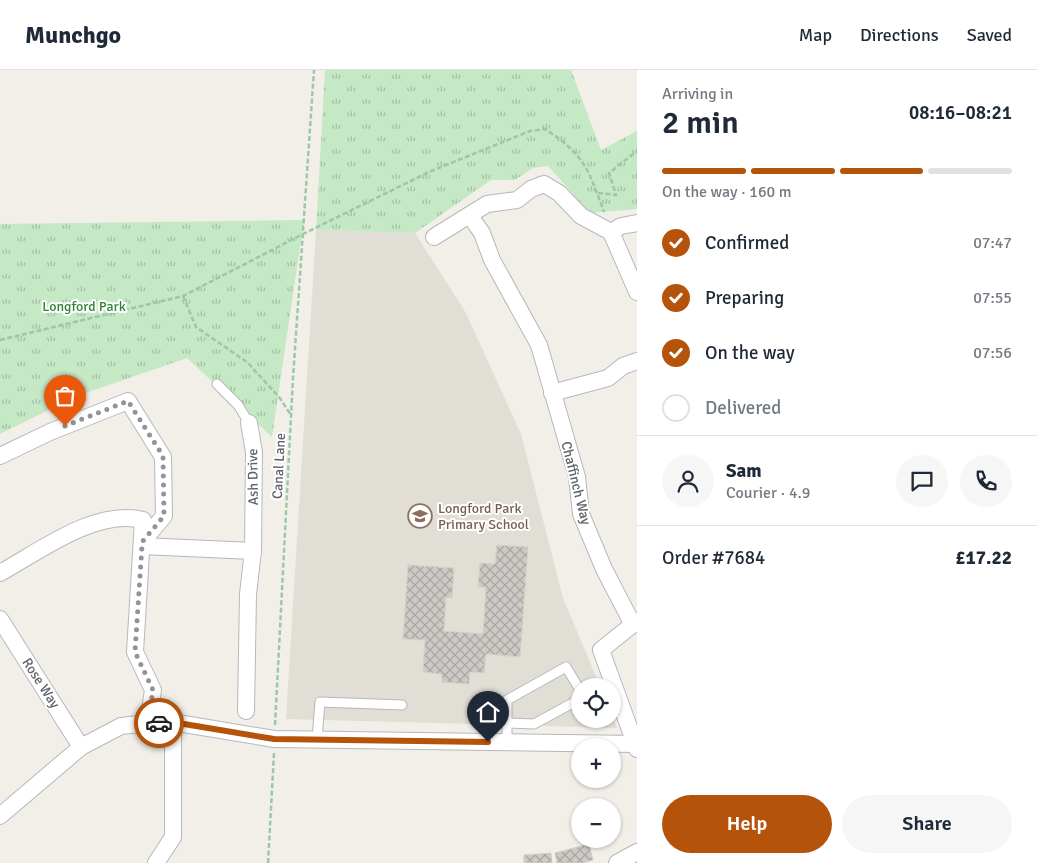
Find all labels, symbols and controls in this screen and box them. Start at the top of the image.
text: Munchgo [25,20,121,50]
text: Map [799,24,832,46]
text: Directions [860,24,939,46]
text: Saved [967,24,1012,46]
text: Arriving in [662,84,733,104]
text: 08:16–08:21 [909,101,1012,125]
text: 2 min [662,103,739,142]
text: On the way · 160 m [662,182,792,202]
icon: check [662,229,690,257]
text: Confirmed [705,231,789,255]
text: 07:47 [973,233,1012,253]
icon: check [662,284,690,312]
text: Preparing [705,286,784,310]
text: 07:55 [973,288,1012,308]
park label: Longford Park [42,298,126,315]
icon: check [662,339,690,367]
text: On the way [705,341,795,365]
text: 07:56 [973,343,1012,363]
pin [44,375,86,426]
icon: bag [51,382,79,410]
text: Delivered [705,396,781,420]
street label: Canal Lane [269,432,289,500]
street label: Chaffinch Way [557,440,595,527]
street label: Ash Drive [244,449,262,505]
button: person [662,455,714,507]
button: chat [896,455,948,507]
button: phone [960,455,1012,507]
text: Sam [726,459,762,483]
text: Courier · 4.9 [726,483,810,503]
place label: Longford Park Primary School [438,500,529,533]
school or university icon: Longford Park Primary School [407,503,433,529]
text: Order #7684 [662,546,765,570]
text: £17.22 [955,546,1012,570]
street label: Rose Way [18,655,64,712]
map controls [571,678,621,848]
button: locate [571,678,621,728]
pin [467,691,509,742]
courier [134,698,184,748]
icon: home [474,698,502,726]
icon: car [145,709,173,737]
button: + [571,738,621,788]
button: Help [662,795,832,853]
button: Share [842,795,1012,853]
button: − [571,798,621,848]

